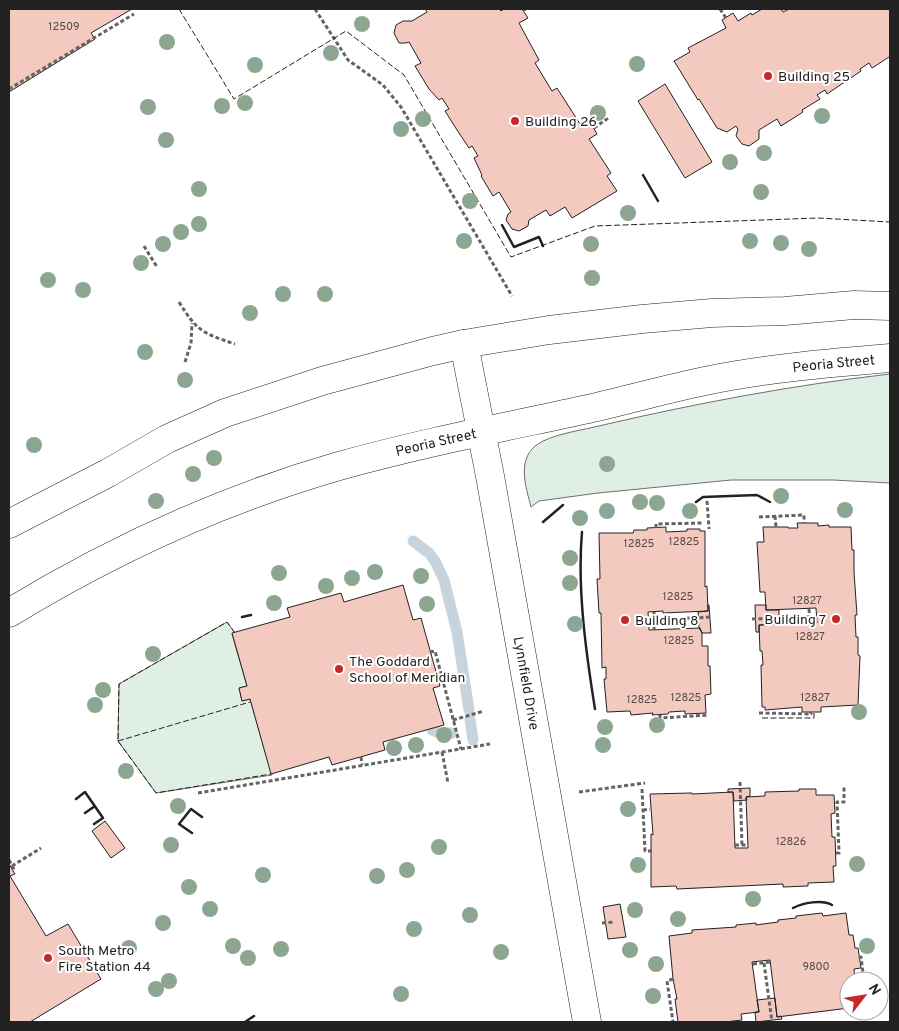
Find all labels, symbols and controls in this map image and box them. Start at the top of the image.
house number: 12509 [48,20,80,34]
place label: Building 25 [778,69,850,86]
marker: Building 25 [762,70,774,82]
place label: Building 26 [525,114,597,131]
marker: Building 26 [509,115,521,127]
street label: Peoria Street [792,352,876,377]
street label: Peoria Street [394,426,478,461]
house number: 12825 [669,535,700,549]
house number: 12825 [624,537,655,551]
house number: 12825 [663,590,694,604]
house number: 12827 [792,594,822,608]
place label: Building 7 [764,612,826,629]
place label: Building 8 [635,613,699,630]
marker: Building 7 [830,613,842,625]
marker: Building 8 [619,614,631,626]
house number: 12827 [795,630,825,644]
house number: 12825 [664,634,695,648]
street label: Lynnfield Drive [509,635,542,732]
place label: The Goddard School of Meridian [349,654,465,687]
marker: The Goddard School of Meridian [333,663,345,675]
house number: 12825 [671,691,702,705]
house number: 12827 [800,691,830,705]
house number: 12825 [627,693,658,707]
house number: 12826 [776,835,806,849]
place label: South Metro Fire Station 44 [58,943,151,976]
marker: South Metro Fire Station 44 [42,952,54,964]
house number: 9800 [802,960,830,974]
north arrow [839,971,889,1021]
text: N [864,981,884,999]

